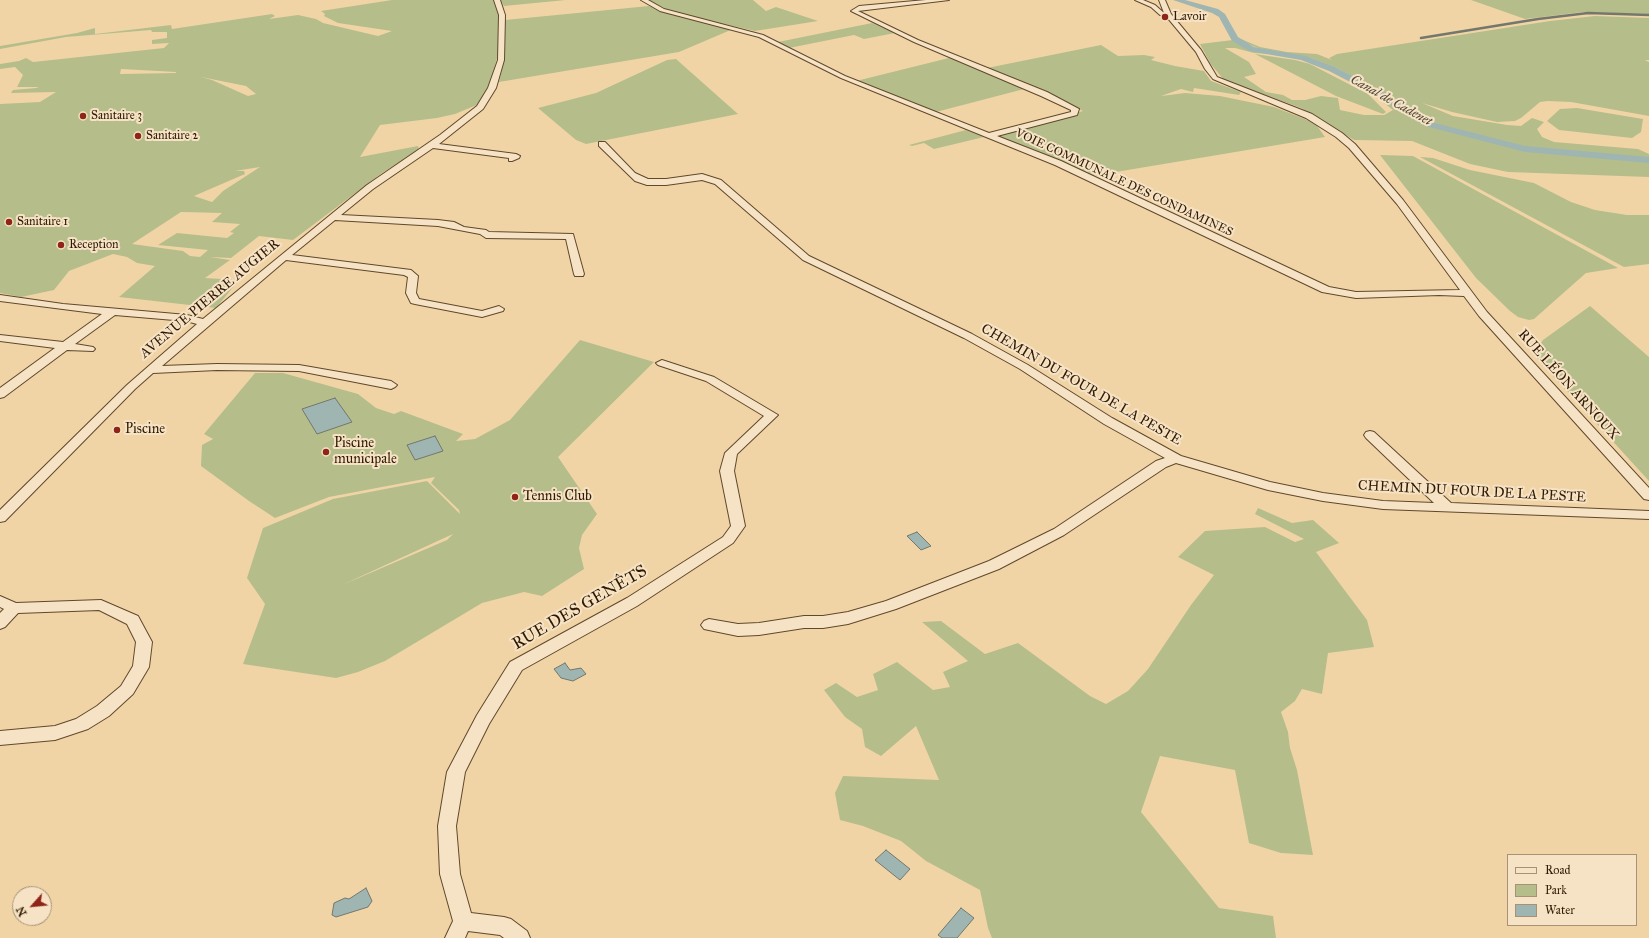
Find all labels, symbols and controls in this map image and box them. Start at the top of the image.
place label: Lavoir [1173,10,1206,24]
marker: Lavoir [1160,12,1170,22]
water label: Canal de Cadenet [1348,72,1434,130]
place label: Sanitaire 3 [91,109,142,123]
marker: Sanitaire 3 [78,111,88,121]
street label: VOIE COMMUNALE DES CONDAMINES [1013,126,1235,240]
place label: Sanitaire 2 [146,129,198,143]
marker: Sanitaire 2 [133,131,143,141]
place label: Sanitaire 1 [17,215,68,229]
marker: Sanitaire 1 [4,217,14,227]
street label: AVENUE PIERRE AUGIER [137,236,283,362]
place label: Reception [69,238,119,252]
marker: Reception [56,240,66,250]
street label: CHEMIN DU FOUR DE LA PESTE [978,321,1184,449]
street label: RUE LÉON ARNOUX [1514,326,1622,444]
place label: Piscine [125,422,165,438]
marker: Piscine [112,425,122,435]
place label: Piscine municipale [334,436,397,468]
marker: Piscine municipale [321,447,331,457]
street label: CHEMIN DU FOUR DE LA PESTE [1358,478,1586,506]
place label: Tennis Club [523,489,592,505]
marker: Tennis Club [510,492,520,502]
street label: RUE DES GENÊTS [509,561,651,655]
legend [1507,854,1637,926]
text: Road [1545,863,1571,877]
text: Park [1545,883,1567,897]
north arrow [12,886,52,926]
text: Water [1545,903,1575,917]
text: N [14,904,30,918]

